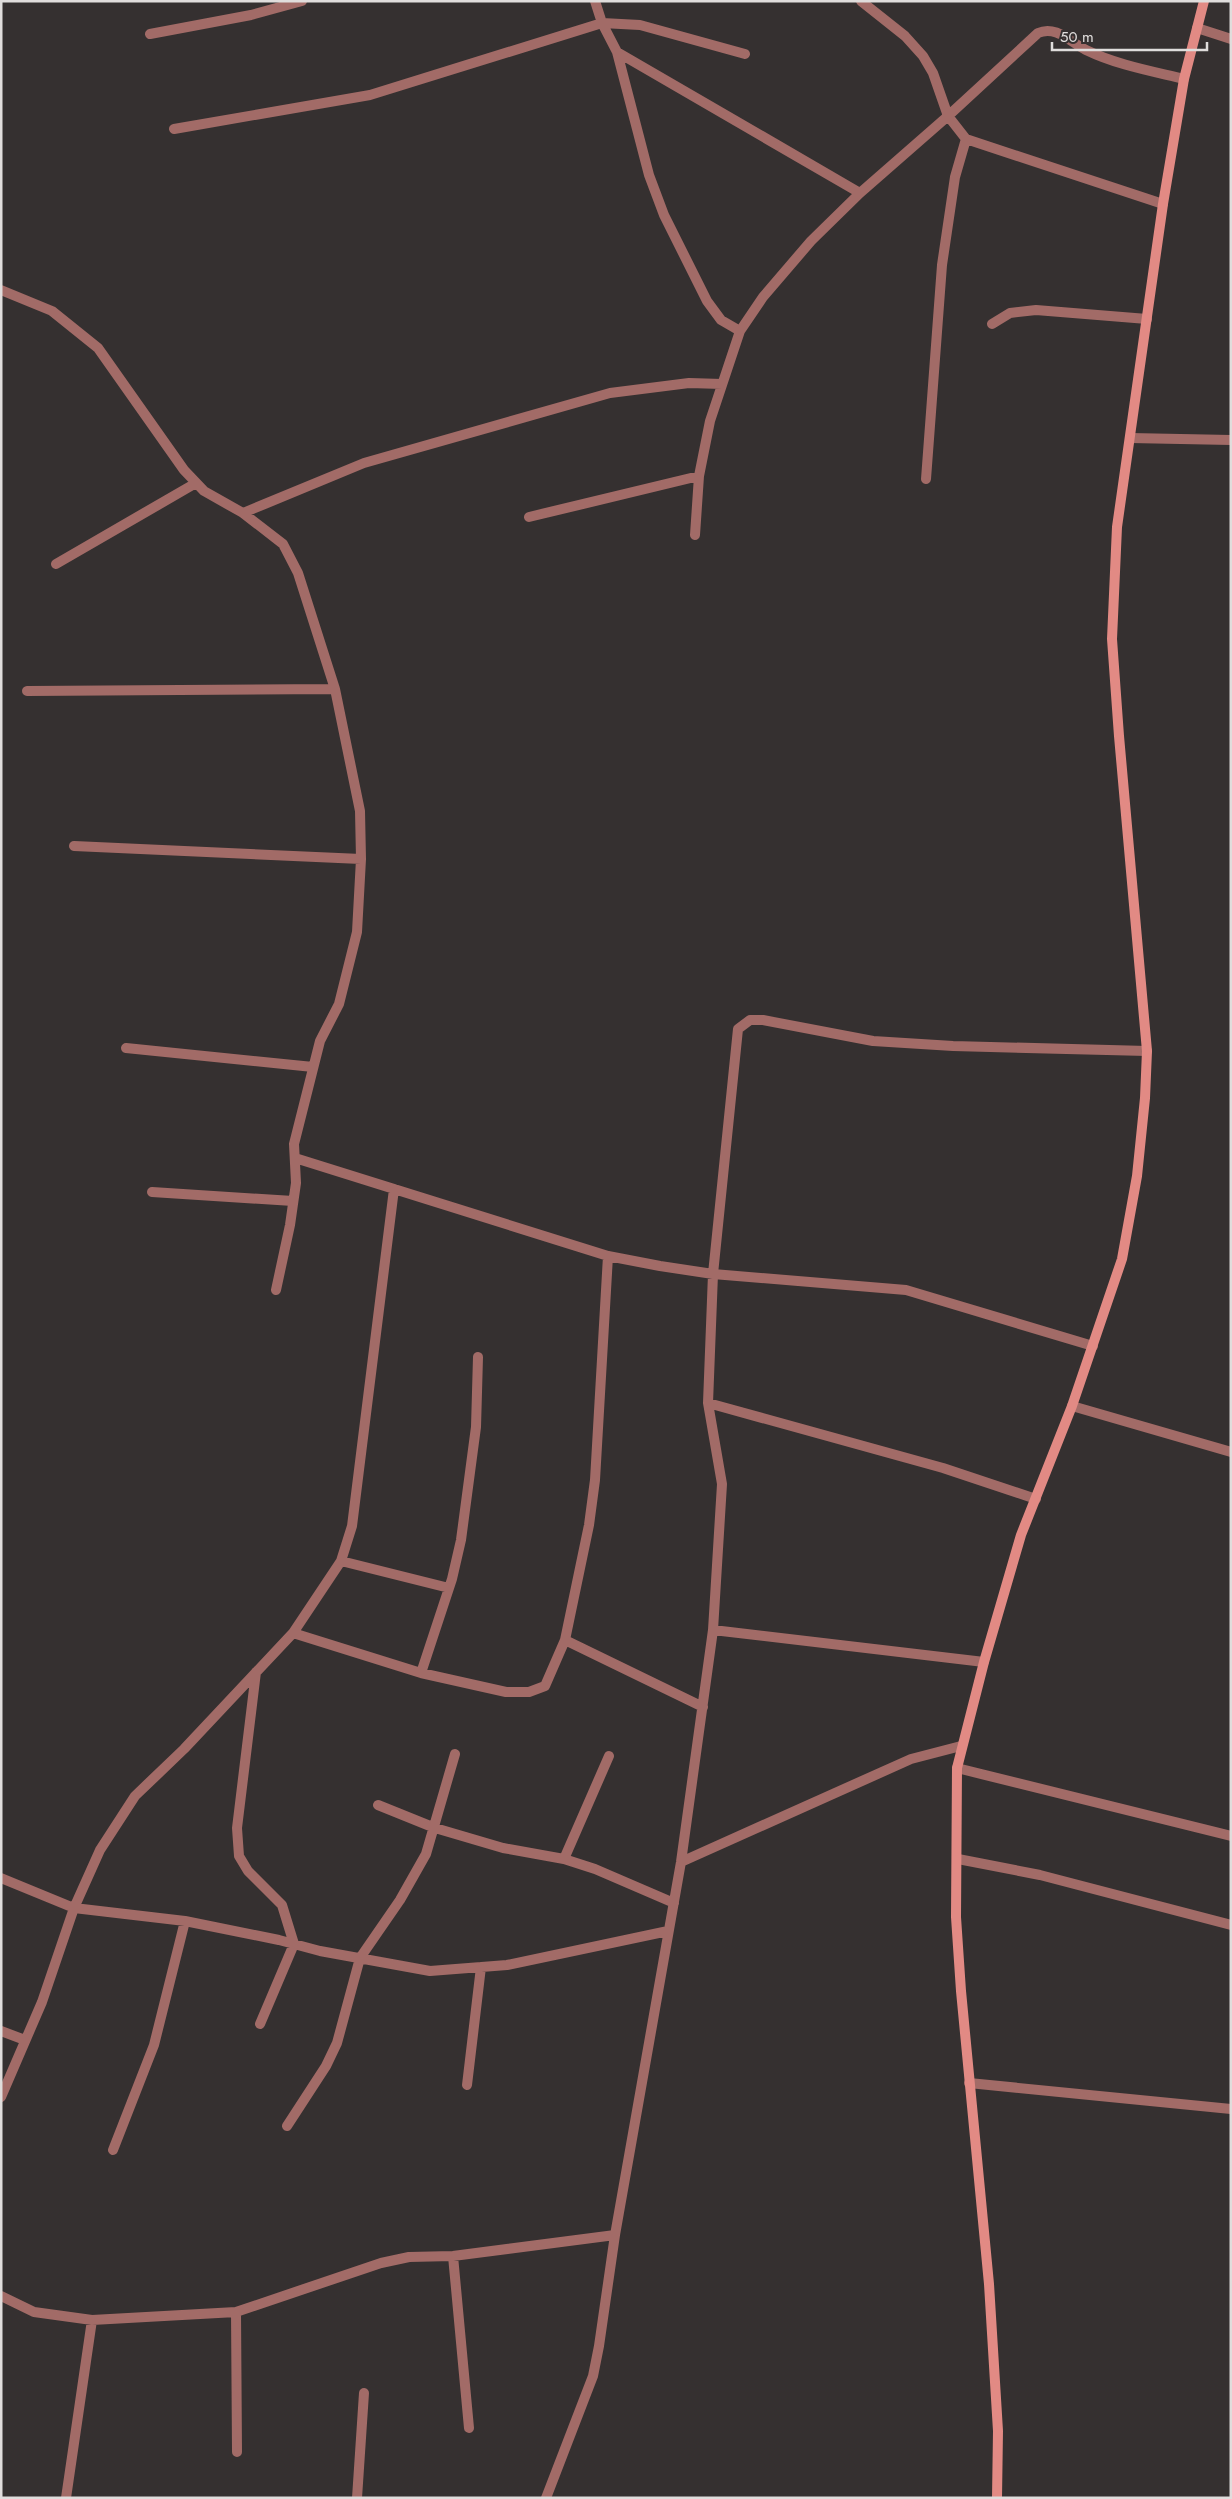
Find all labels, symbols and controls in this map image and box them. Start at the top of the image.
scale bar [1052,20,1207,52]
text: 50 m [1060,26,1094,48]

